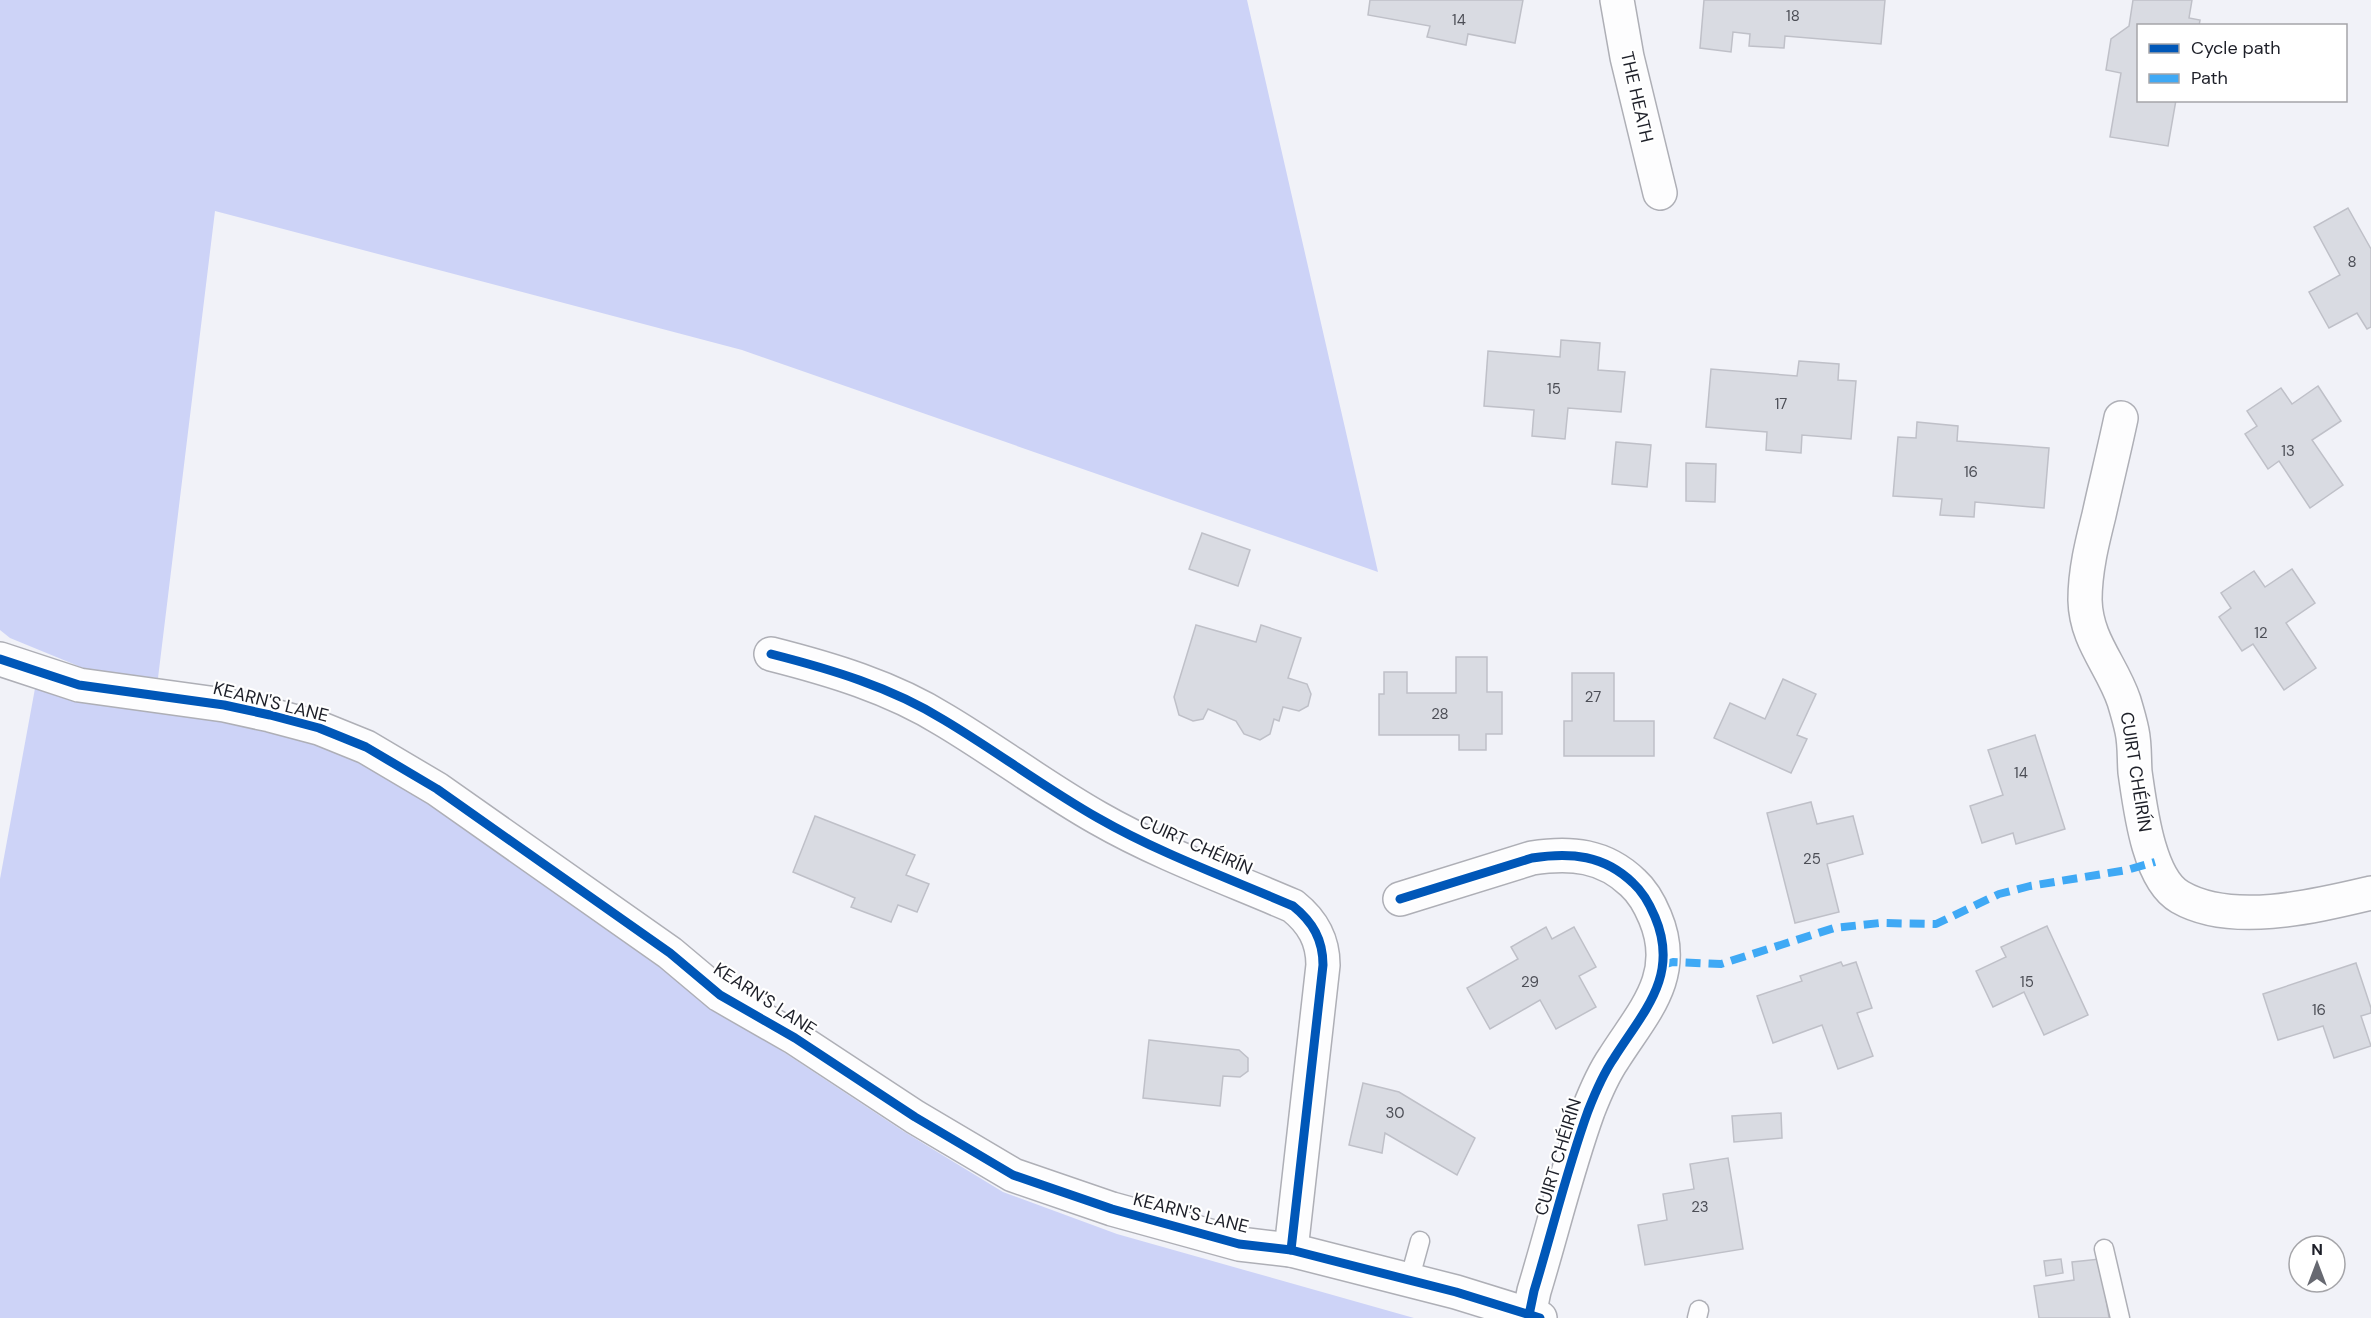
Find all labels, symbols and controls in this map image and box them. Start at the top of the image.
house number: 18 [1786,6,1800,26]
house number: 14 [1452,10,1466,30]
legend [2137,24,2347,102]
text: Cycle path [2191,36,2281,60]
street label: THE HEATH [1615,49,1659,145]
text: Path [2191,66,2228,90]
house number: 8 [2347,252,2357,272]
house number: 15 [1547,379,1561,399]
house number: 17 [1775,394,1787,414]
house number: 13 [2281,441,2295,461]
house number: 16 [1964,462,1978,482]
house number: 12 [2254,623,2268,643]
street label: KEARN'S LANE [211,676,331,728]
house number: 27 [1585,687,1601,707]
house number: 28 [1431,704,1449,724]
street label: CUIRT CHÉIRÍN [2115,710,2157,834]
house number: 14 [2014,763,2028,783]
street label: CUIRT CHÉIRÍN [1136,809,1256,881]
house number: 25 [1803,849,1821,869]
street label: KEARN'S LANE [709,957,821,1041]
house number: 29 [1521,972,1539,992]
house number: 15 [2020,972,2034,992]
house number: 16 [2312,1000,2326,1020]
street label: CUIRT CHÉIRÍN [1529,1095,1587,1219]
house number: 30 [1385,1103,1405,1123]
street label: KEARN'S LANE [1131,1187,1251,1239]
house number: 23 [1691,1197,1709,1217]
north arrow [2287,1234,2347,1294]
text: N [2311,1239,2323,1260]

